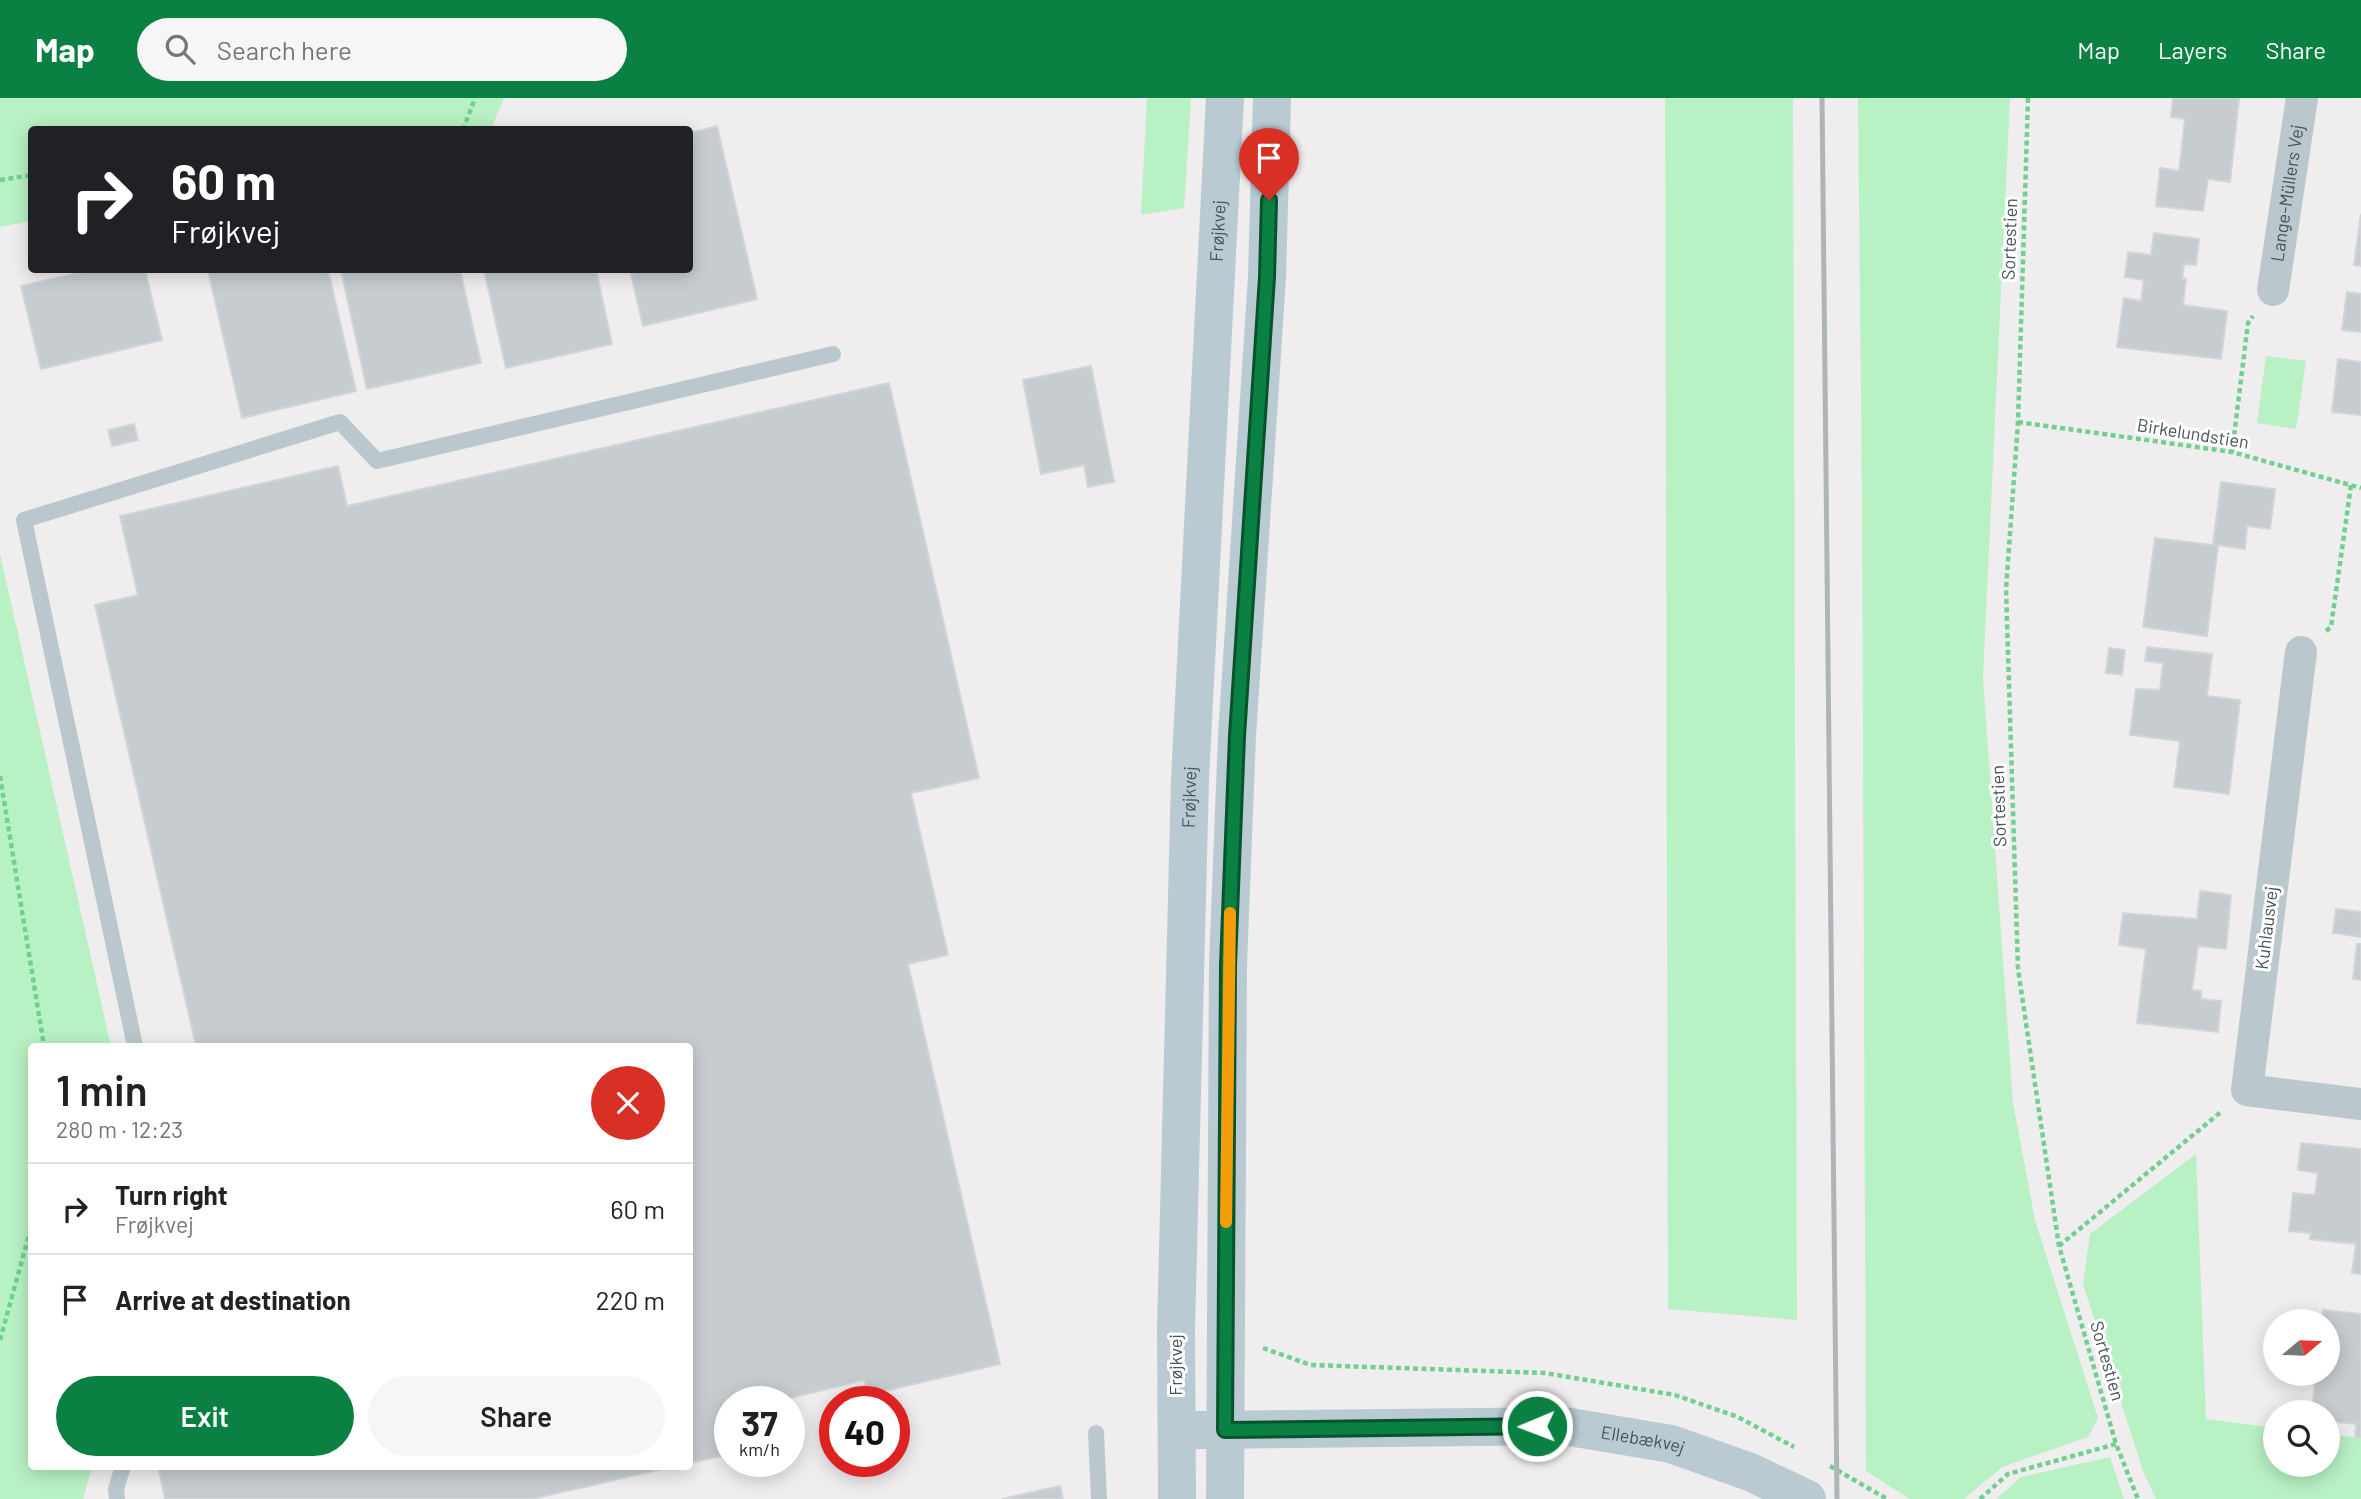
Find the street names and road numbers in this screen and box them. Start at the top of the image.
street label: Lange-Müllers Vej [2265,123,2308,263]
street label: Sortestien [1997,198,2021,280]
street label: Frøjkvej [1205,199,1230,262]
street label: Birkelundstien [2136,413,2251,453]
street label: Sortestien [1986,765,2010,847]
street label: Frøjkvej [1177,766,1201,828]
street label: Kuhlausvej [2250,885,2282,971]
street label: Sortestien [2086,1318,2130,1403]
street label: Frøjkvej [1164,1334,1186,1396]
street label: Ellebækvej [1599,1420,1688,1458]

